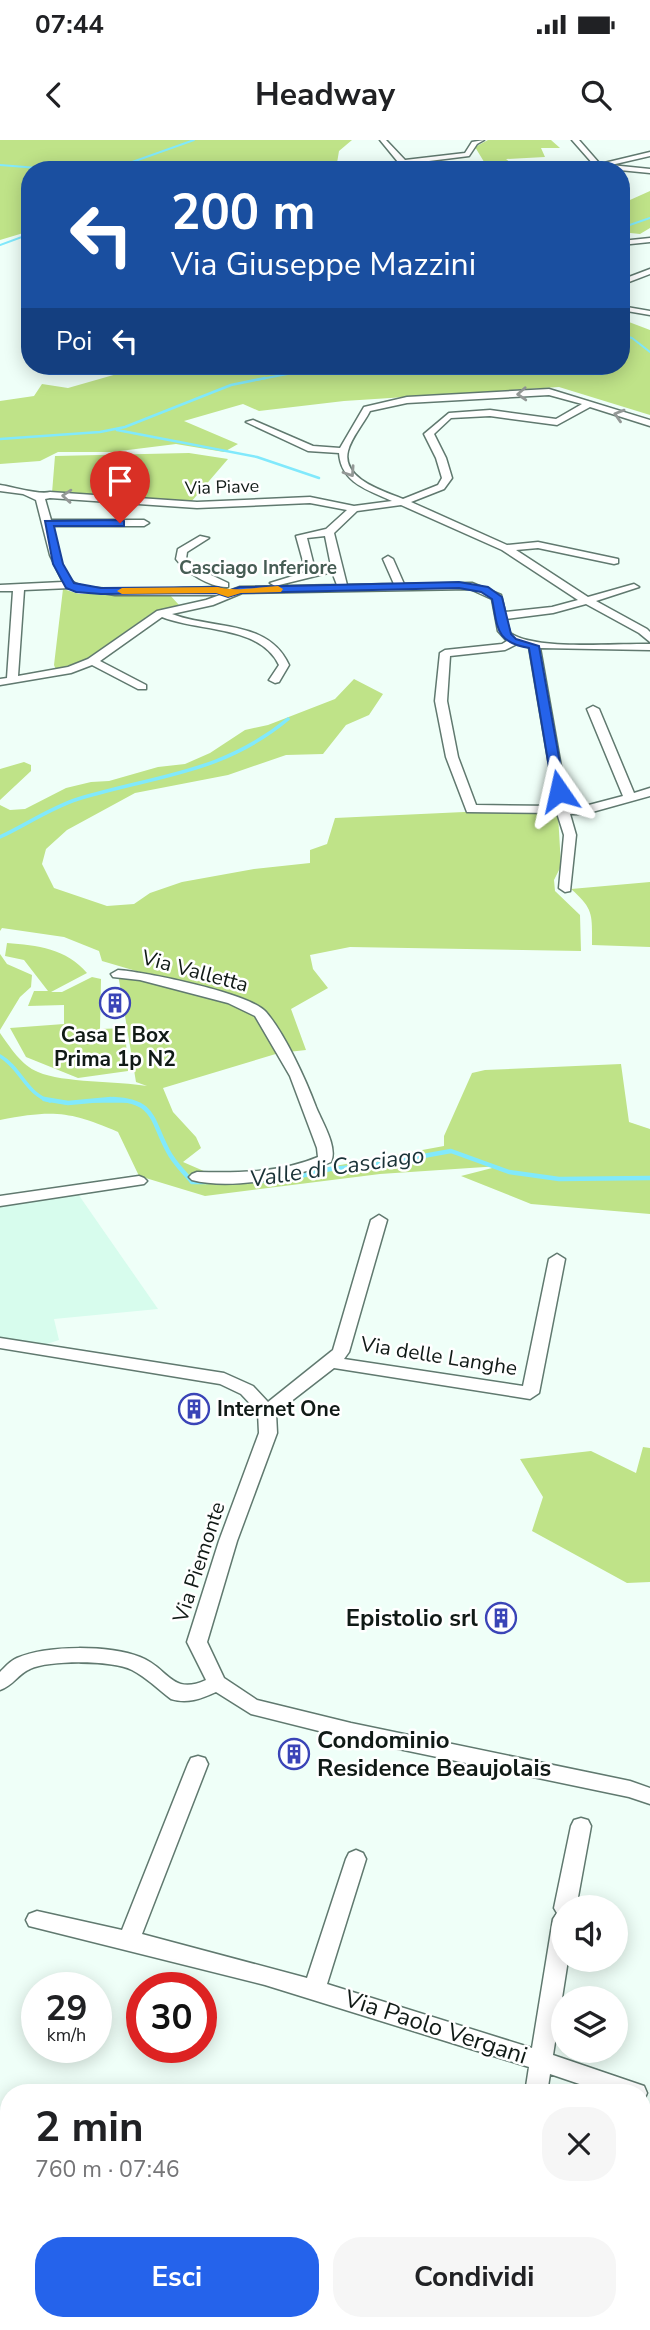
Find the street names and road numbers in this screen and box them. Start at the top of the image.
street label: Via Piave [183,474,260,500]
street label: Via Valletta [138,943,251,999]
street label: Via delle Langhe [358,1330,519,1382]
street label: Via Piemonte [166,1498,232,1627]
street label: Via Paolo Vergani [340,1982,532,2072]

